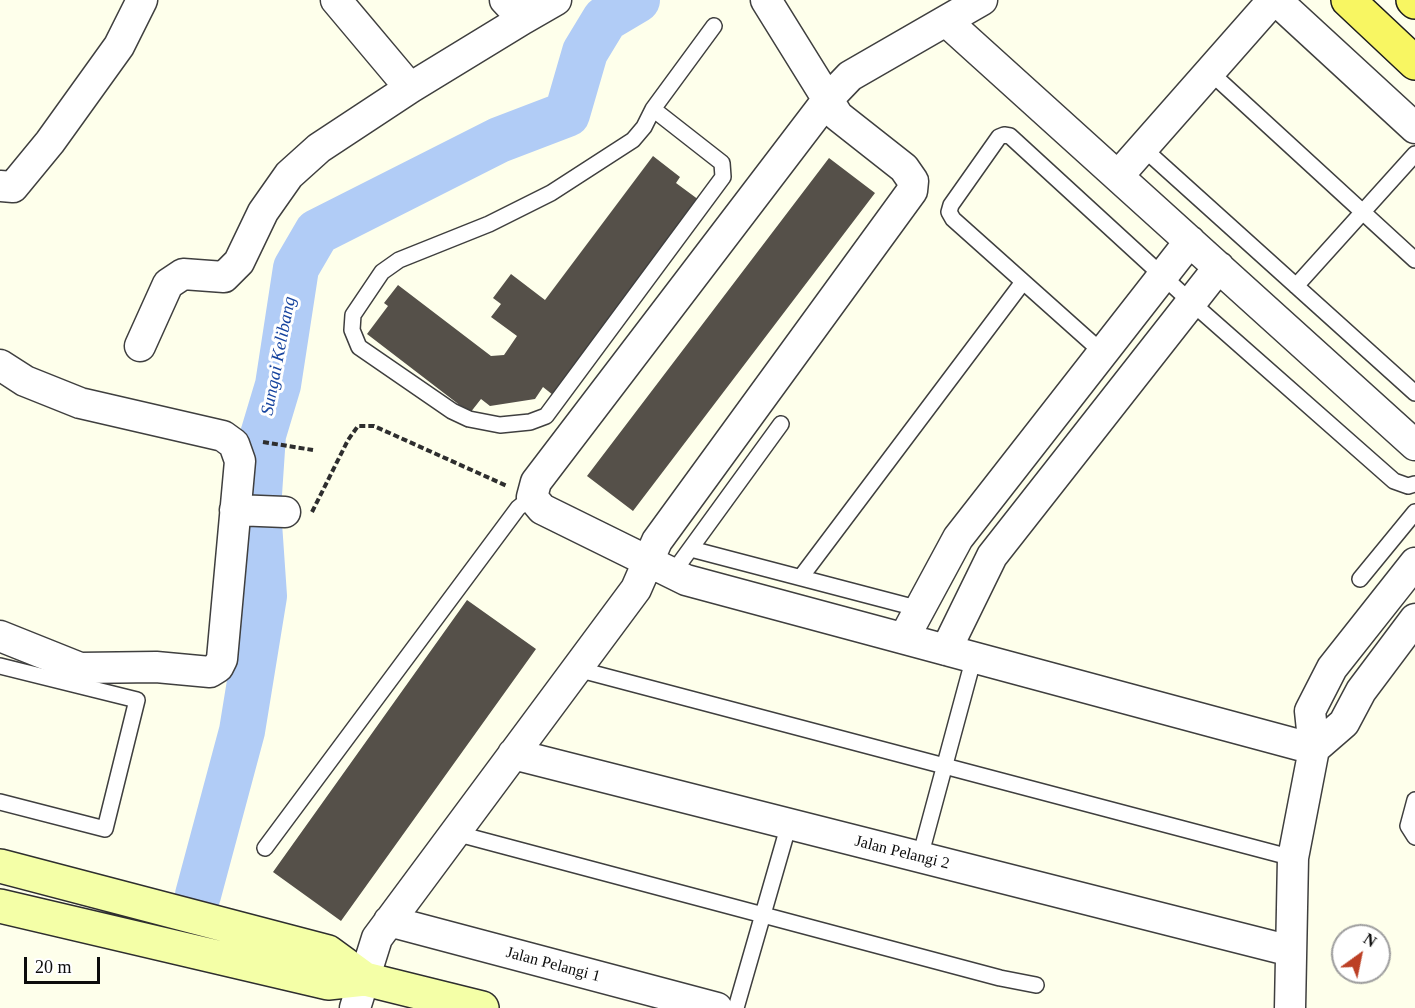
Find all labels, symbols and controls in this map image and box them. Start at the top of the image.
water label: Sungai Kelibang [255,286,303,426]
street label: Jalan Pelangi 2 [846,830,958,876]
north arrow [1331,924,1391,984]
text: N [1361,930,1379,950]
street label: Jalan Pelangi 1 [497,941,609,989]
scale bar [27,945,104,983]
text: 20 m [35,957,72,977]

